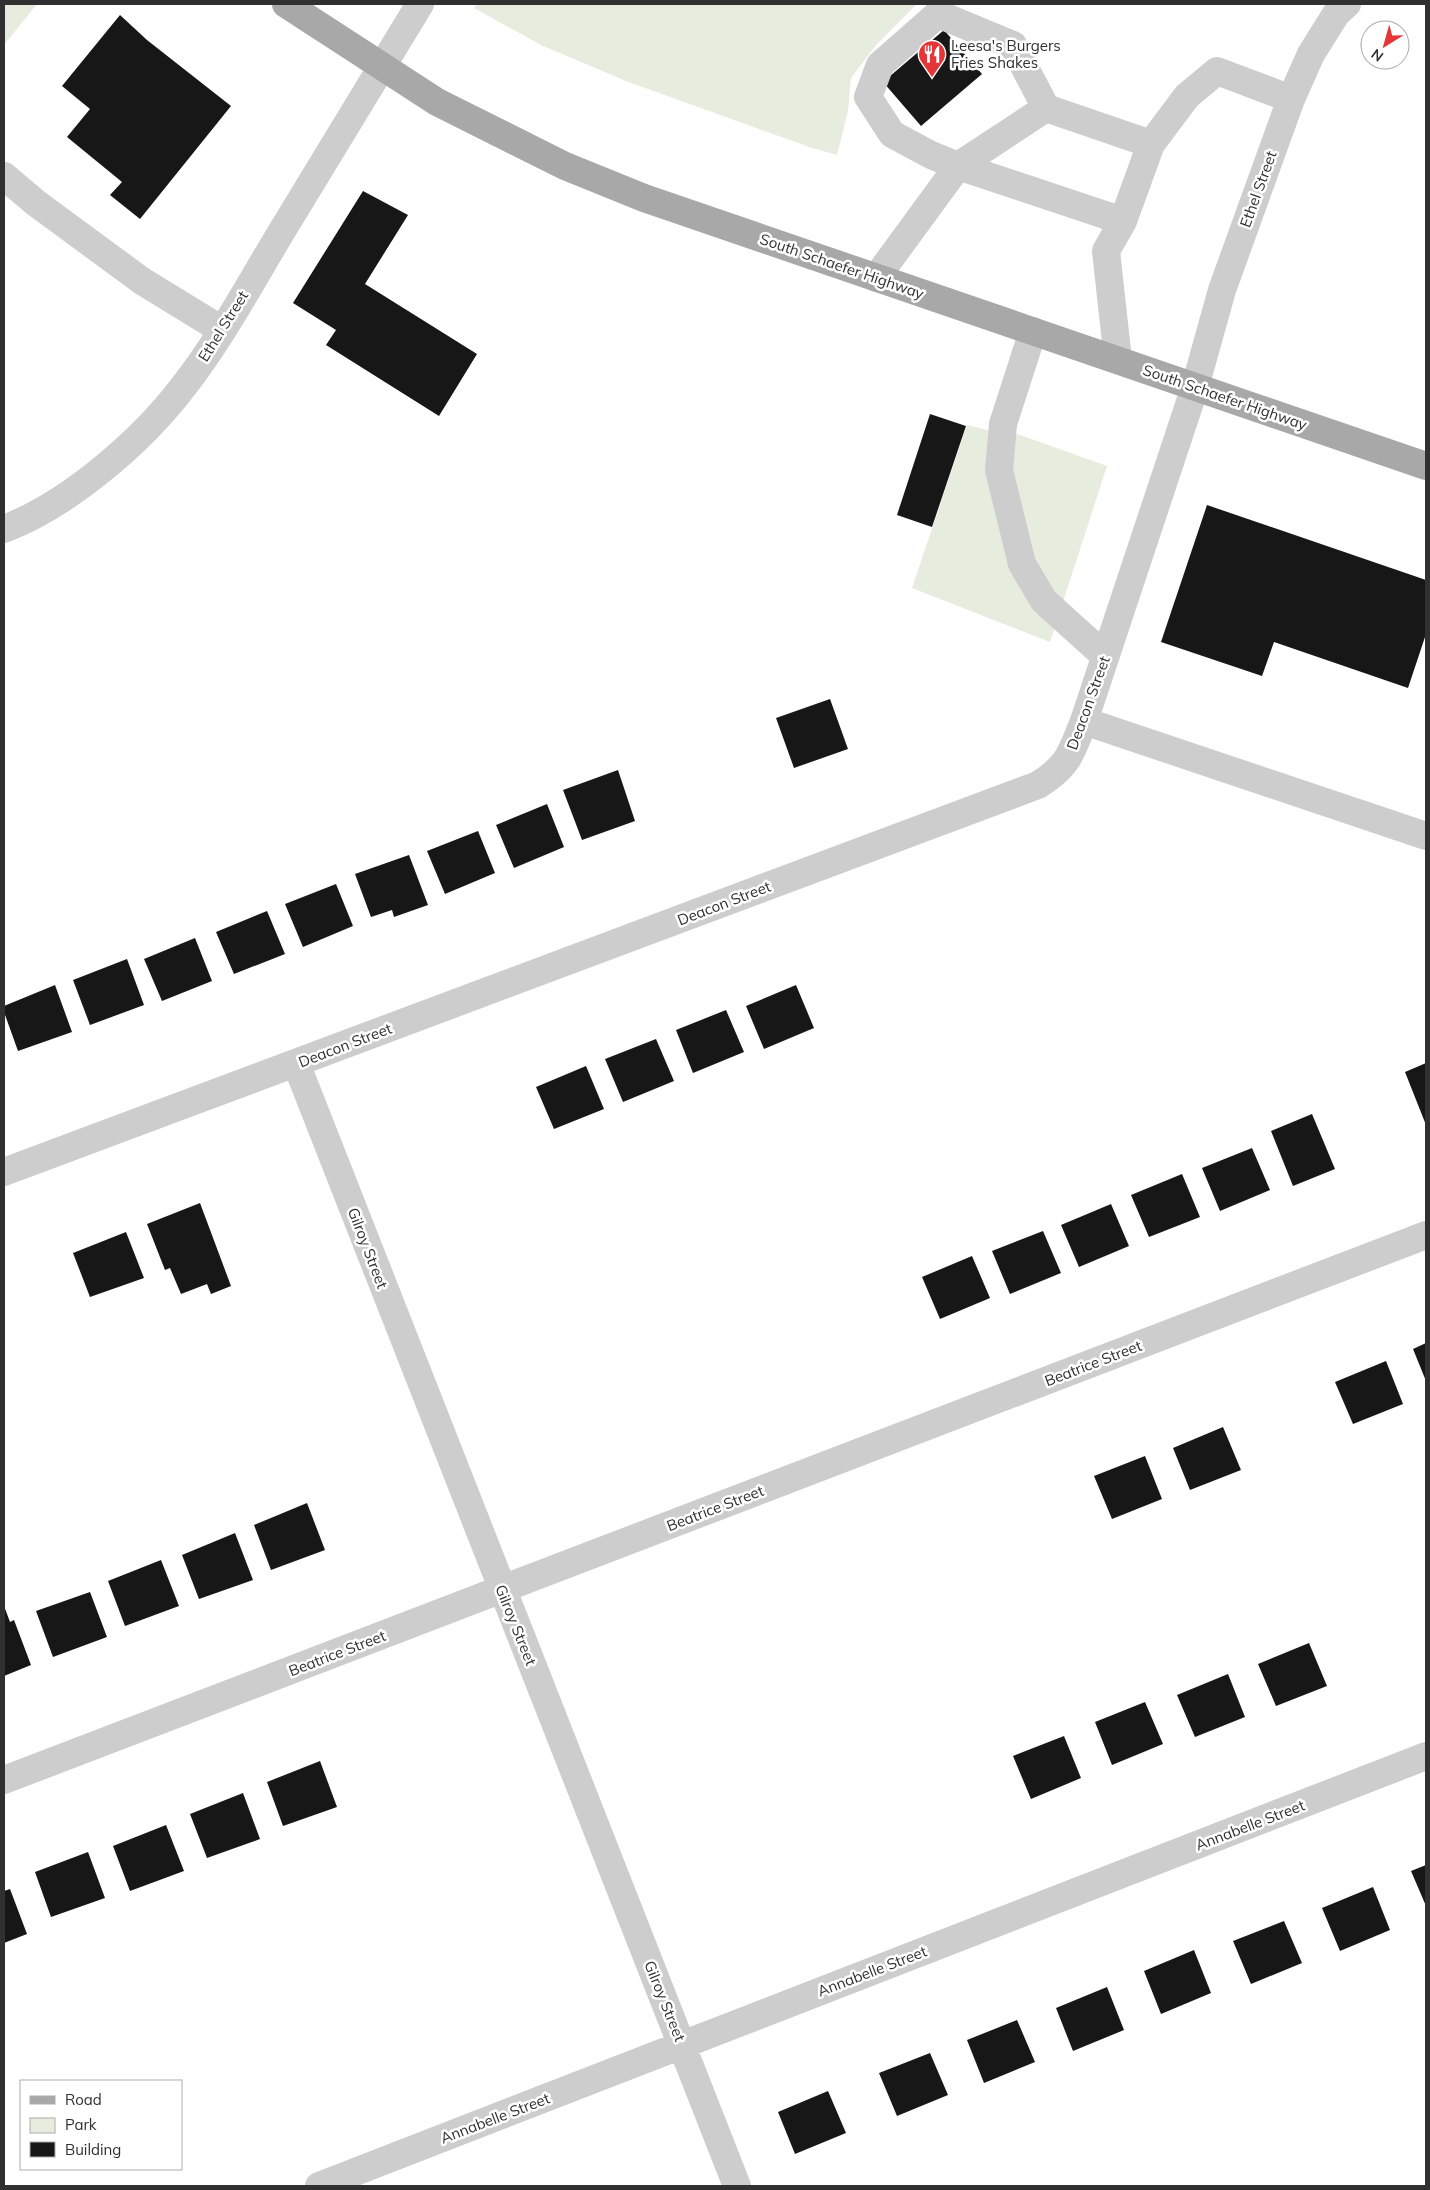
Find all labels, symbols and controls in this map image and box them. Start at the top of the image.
north arrow [1360,20,1410,70]
place label: Leesa's Burgers Fries Shakes [951,36,1061,72]
restaurant icon: Leesa's Burgers Fries Shakes [917,39,947,78]
text: N [1368,45,1387,66]
street label: Ethel Street [1235,148,1281,230]
street label: South Schaefer Highway [757,229,927,303]
street label: Ethel Street [194,287,252,365]
street label: South Schaefer Highway [1140,360,1310,434]
street label: Deacon Street [1062,654,1114,752]
street label: Deacon Street [675,876,773,930]
street label: Deacon Street [296,1018,394,1072]
street label: Gilroy Street [344,1205,392,1291]
street label: Beatrice Street [1042,1336,1144,1390]
street label: Beatrice Street [664,1481,766,1535]
street label: Gilroy Street [491,1582,541,1668]
street label: Beatrice Street [286,1626,388,1680]
street label: Annabelle Street [1193,1795,1307,1855]
street label: Annabelle Street [815,1941,929,2001]
street label: Gilroy Street [640,1958,690,2044]
legend [20,2080,182,2170]
street label: Annabelle Street [438,2088,552,2148]
text: Road [65,2090,102,2109]
text: Park [65,2115,97,2134]
text: Building [65,2140,121,2159]

